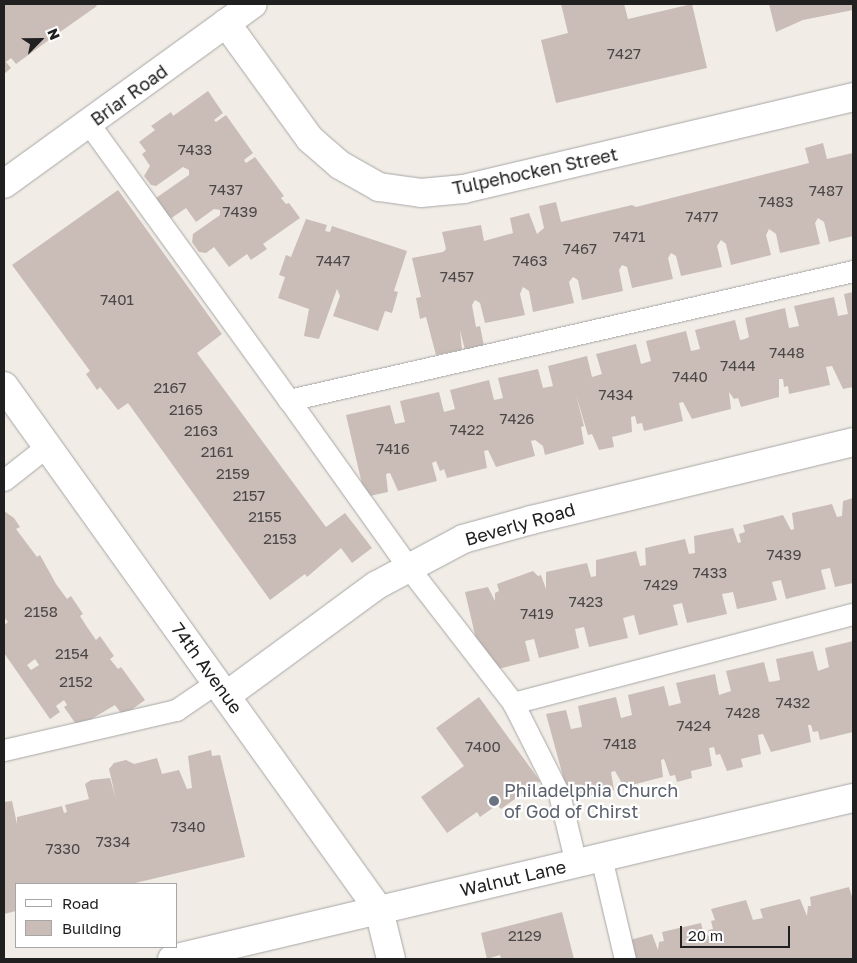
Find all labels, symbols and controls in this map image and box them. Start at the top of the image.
north arrow [15,15,65,65]
text: N [44,26,64,42]
house number: 7427 [607,45,641,63]
street label: Briar Road [86,60,172,130]
house number: 7433 [178,141,212,159]
street label: Tulpehocken Street [450,143,620,199]
house number: 7437 [209,181,243,199]
house number: 7487 [809,182,843,200]
house number: 7483 [758,193,794,211]
house number: 7439 [223,203,257,221]
house number: 7477 [686,208,718,226]
house number: 7471 [613,228,645,246]
house number: 7467 [563,240,597,258]
house number: 7447 [316,252,350,270]
house number: 7463 [513,252,547,270]
house number: 7457 [440,268,474,286]
house number: 7401 [100,291,134,309]
house number: 7448 [769,344,805,362]
house number: 7444 [720,357,756,375]
house number: 7440 [672,368,708,386]
house number: 2167 [154,379,186,397]
house number: 7434 [598,386,634,404]
house number: 2165 [169,401,203,419]
house number: 7426 [500,410,534,428]
house number: 7422 [450,421,484,439]
house number: 2163 [184,422,218,440]
house number: 7416 [376,440,410,458]
house number: 2161 [201,443,233,461]
house number: 2159 [216,465,250,483]
house number: 2157 [233,487,265,505]
street label: Beverly Road [463,498,577,550]
house number: 2155 [248,508,282,526]
house number: 2153 [263,530,297,548]
house number: 7439 [767,546,801,564]
house number: 7433 [693,564,727,582]
house number: 7429 [644,576,678,594]
house number: 7423 [569,593,603,611]
house number: 2158 [24,603,58,621]
house number: 7419 [520,605,554,623]
street label: 74th Avenue [167,618,247,718]
house number: 2154 [55,645,89,663]
house number: 2152 [59,673,93,691]
house number: 7432 [776,694,810,712]
house number: 7428 [726,704,760,722]
house number: 7424 [677,717,711,735]
house number: 7418 [603,735,637,753]
house number: 7400 [465,738,501,756]
place label: Philadelphia Church of God of Chirst [504,780,678,822]
marker: Philadelphia Church of God of Chirst [488,795,500,807]
house number: 7340 [170,818,206,836]
house number: 7334 [96,833,130,851]
house number: 7330 [46,840,80,858]
street label: Walnut Lane [458,855,568,901]
legend [15,883,178,948]
text: Road [62,894,99,912]
scale bar [682,916,792,948]
text: Building [62,919,122,937]
text: 20 m [688,926,723,944]
house number: 2129 [508,927,542,945]

